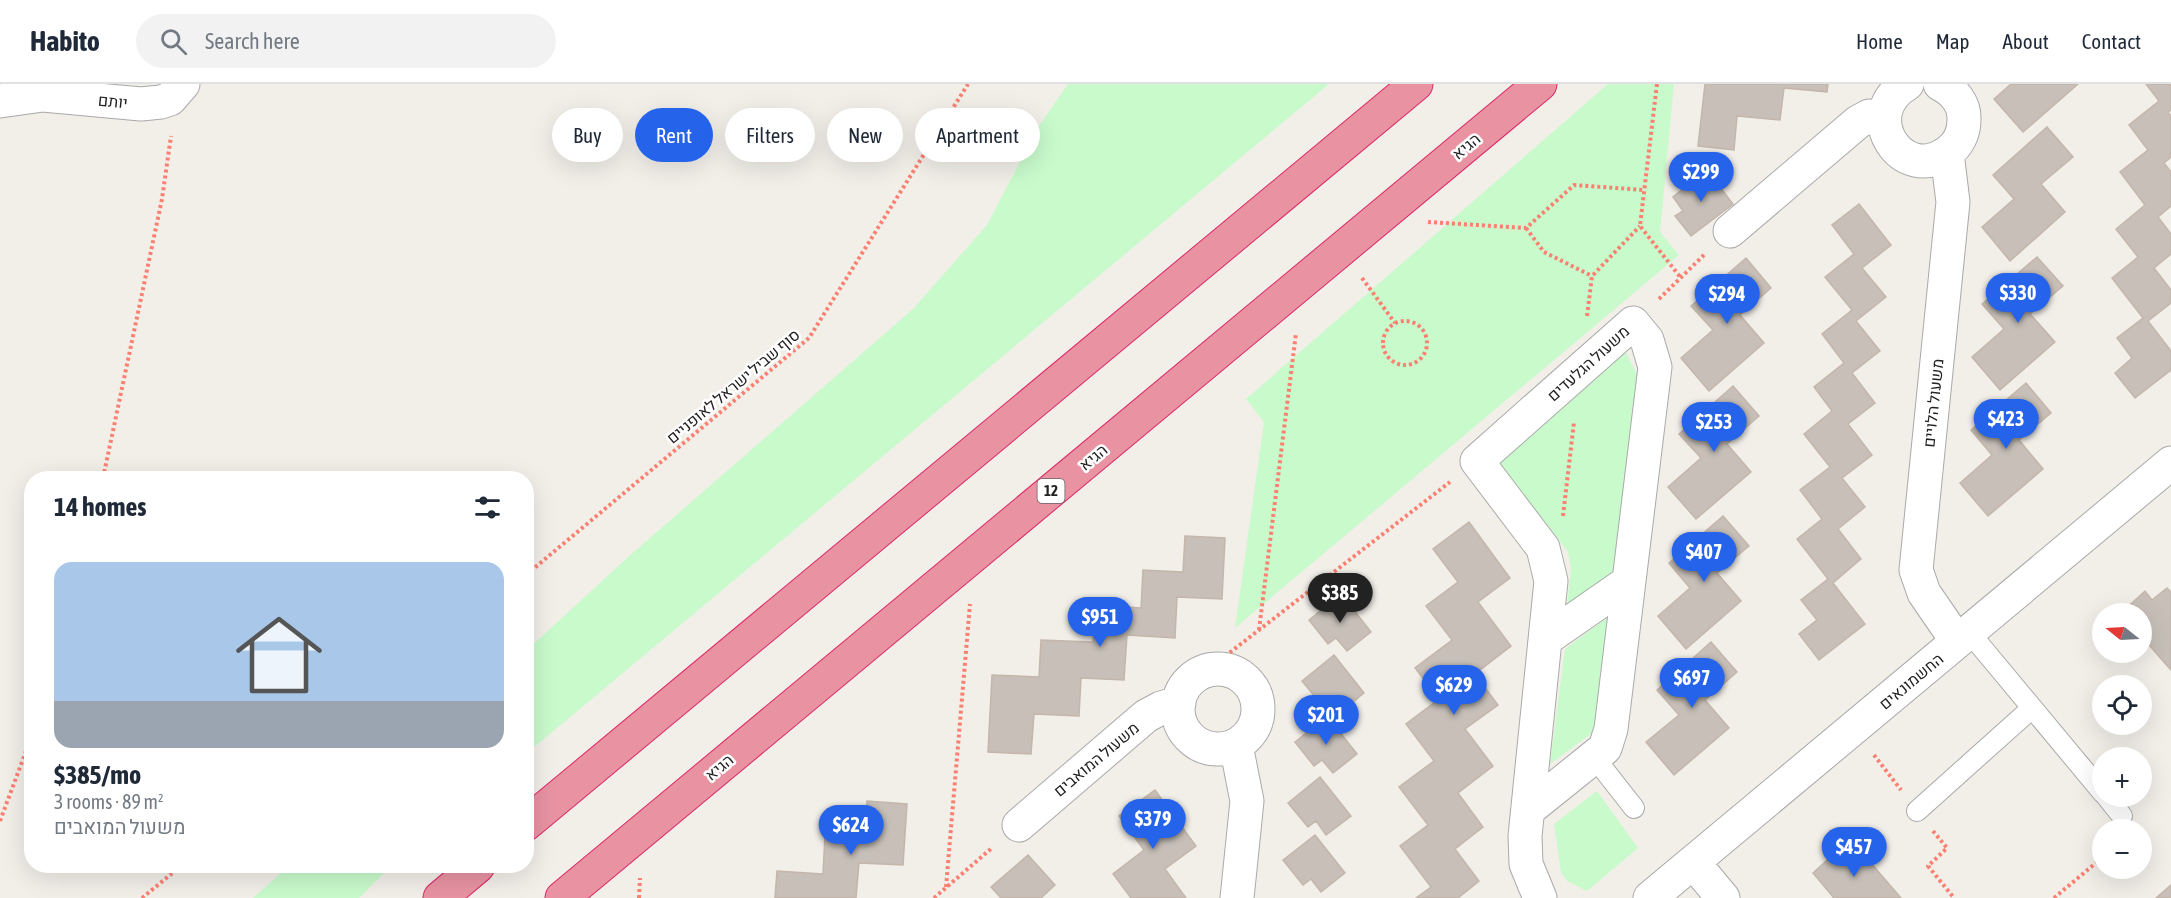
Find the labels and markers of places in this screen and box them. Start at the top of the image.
pin: $299 [1665,152,1737,203]
pin: $330 [1982,273,2054,324]
pin: $294 [1691,274,1763,325]
pin: $423 [1970,399,2042,450]
pin: $253 [1678,402,1750,453]
pin: $407 [1668,532,1740,583]
pin: $385 [1304,573,1376,624]
pin: $951 [1064,597,1136,648]
pin: $697 [1656,658,1728,709]
pin: $629 [1418,665,1490,716]
pin: $201 [1290,695,1362,746]
pin: $379 [1117,799,1189,850]
pin: $624 [815,805,887,856]
pin: $457 [1818,827,1890,878]

